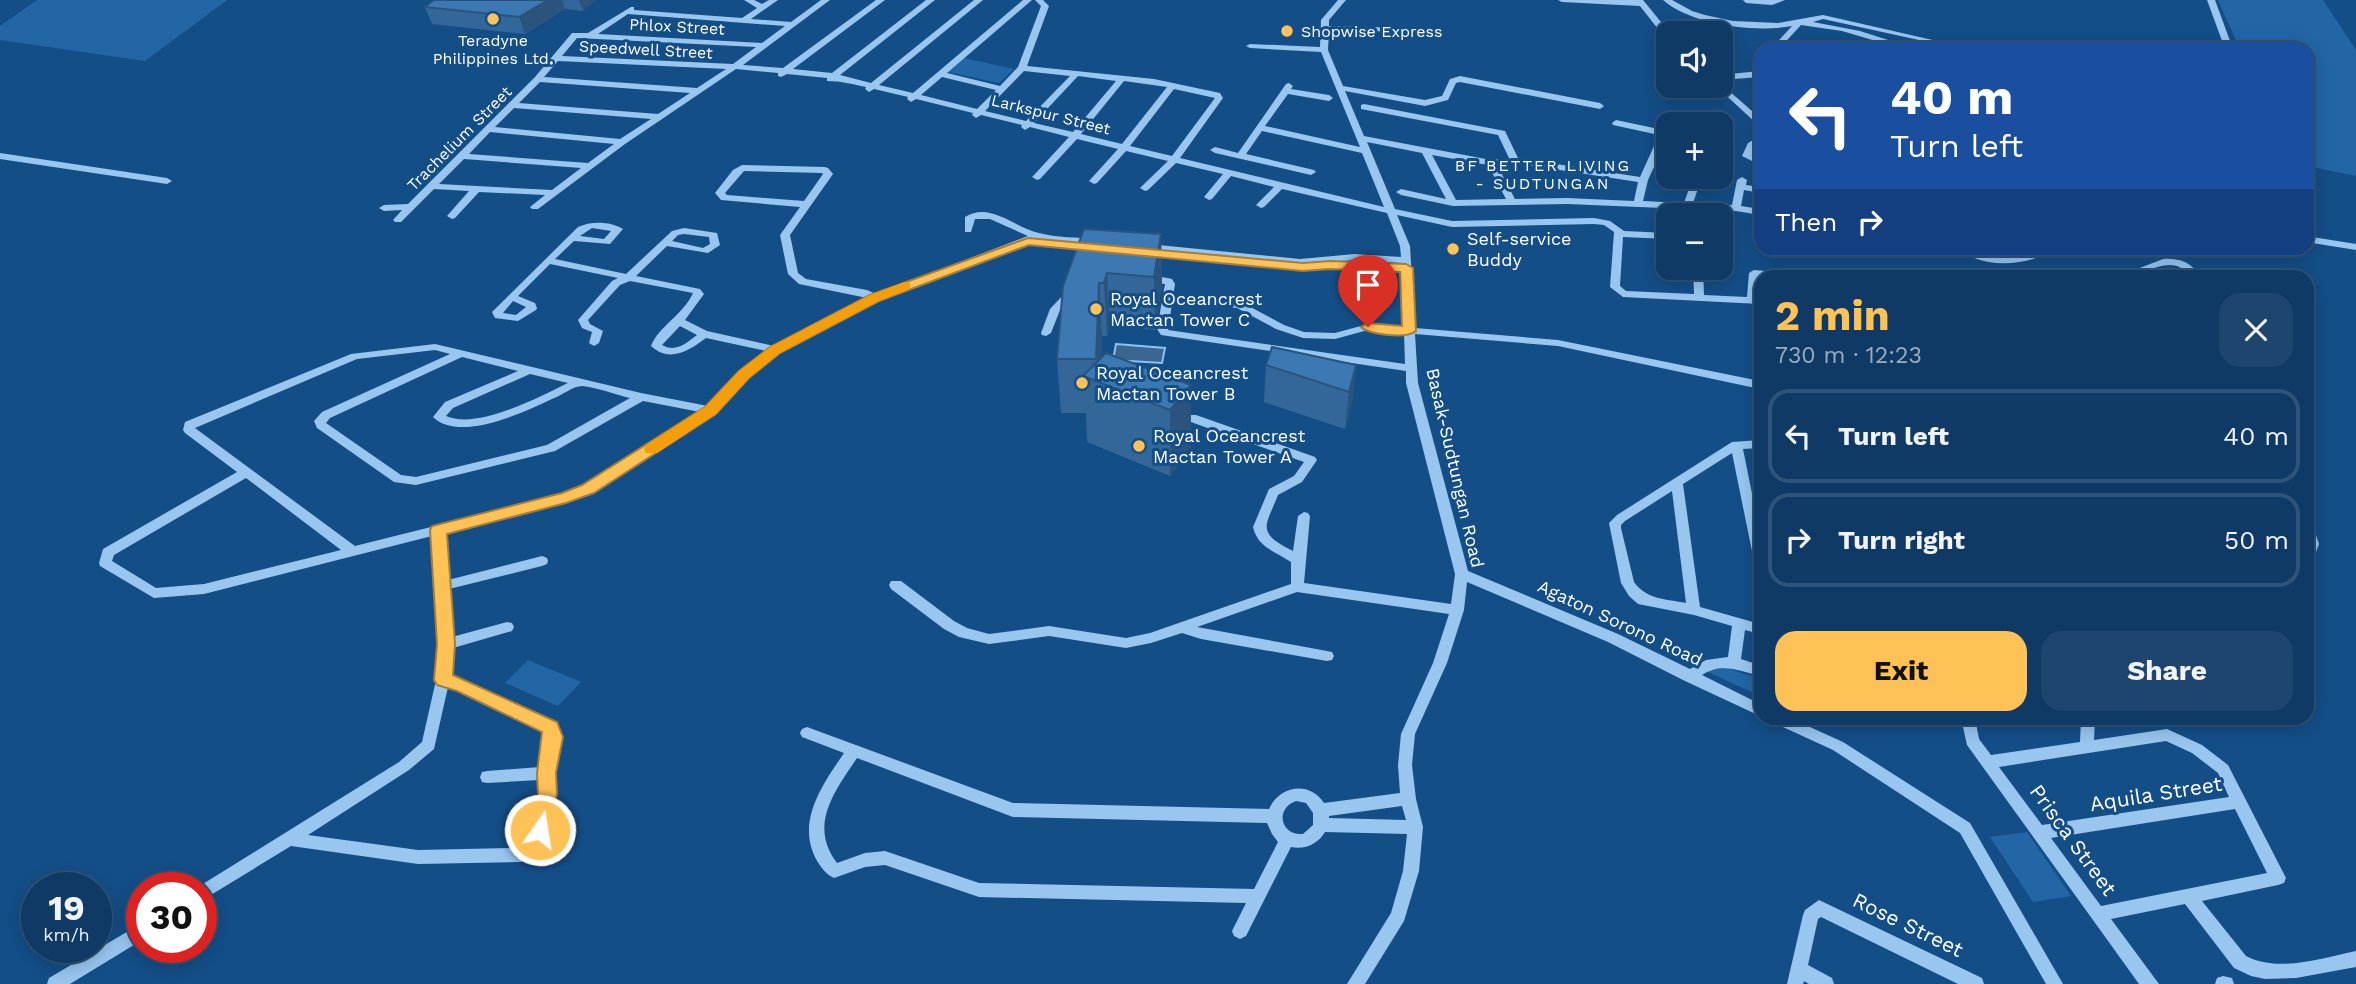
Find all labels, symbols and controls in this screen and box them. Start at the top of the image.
marker: Teradyne Philippines Ltd. [485,11,501,27]
street label: Phlox Street [629,15,726,39]
map controls [1656,21,1733,280]
button: sound [1656,21,1733,98]
place label: Shopwise Express [1301,22,1442,41]
marker: Shopwise Express [1279,23,1295,39]
place label: Teradyne Philippines Ltd. [433,31,553,68]
street label: Speedwell Street [579,37,714,63]
text: 40 m [1890,68,2013,126]
icon: left [1775,70,1866,161]
street label: Trachelium Street [403,82,516,195]
street label: Larkspur Street [989,90,1113,139]
button: + [1656,112,1733,189]
text: Turn left [1890,127,2023,165]
district label: BF BETTER LIVING - SUDTUNGAN [1455,156,1631,193]
button: − [1656,203,1733,280]
icon: right [1851,203,1889,241]
text: Then [1775,207,1837,237]
place label: Self-service Buddy [1467,228,1571,270]
marker: Self-service Buddy [1445,241,1461,257]
pin [1338,255,1398,327]
icon: arrive [1349,266,1387,304]
place label: Royal Oceancrest Mactan Tower C [1110,288,1263,330]
text: 2 min [1775,291,1890,340]
button: close [2219,293,2293,367]
marker: Royal Oceancrest Mactan Tower C [1088,301,1104,317]
text: 730 m · 12:23 [1775,342,1922,369]
place label: Royal Oceancrest Mactan Tower B [1096,362,1249,404]
street label: Basak-Sudtungan Road [1422,366,1489,570]
marker: Royal Oceancrest Mactan Tower B [1074,375,1090,391]
icon: left [1779,417,1817,455]
text: Turn left [1838,421,1949,451]
text: 40 m [2223,421,2289,451]
place label: Royal Oceancrest Mactan Tower A [1153,425,1306,467]
marker: Royal Oceancrest Mactan Tower A [1131,438,1147,454]
icon: right [1779,521,1817,559]
text: Turn right [1838,525,1965,555]
text: 50 m [2224,525,2289,555]
street label: Agaton Sorono Road [1535,575,1706,670]
button: Exit [1775,631,2027,711]
button: Share [2041,631,2293,711]
street label: Aquila Street [2088,771,2224,816]
street label: Prisca Street [2025,779,2122,900]
position arrow [503,793,577,867]
speed limit sign: 30 [126,872,217,963]
text: 19 [48,887,85,929]
street label: Rose Street [1849,887,1968,962]
text: km/h [43,924,90,945]

